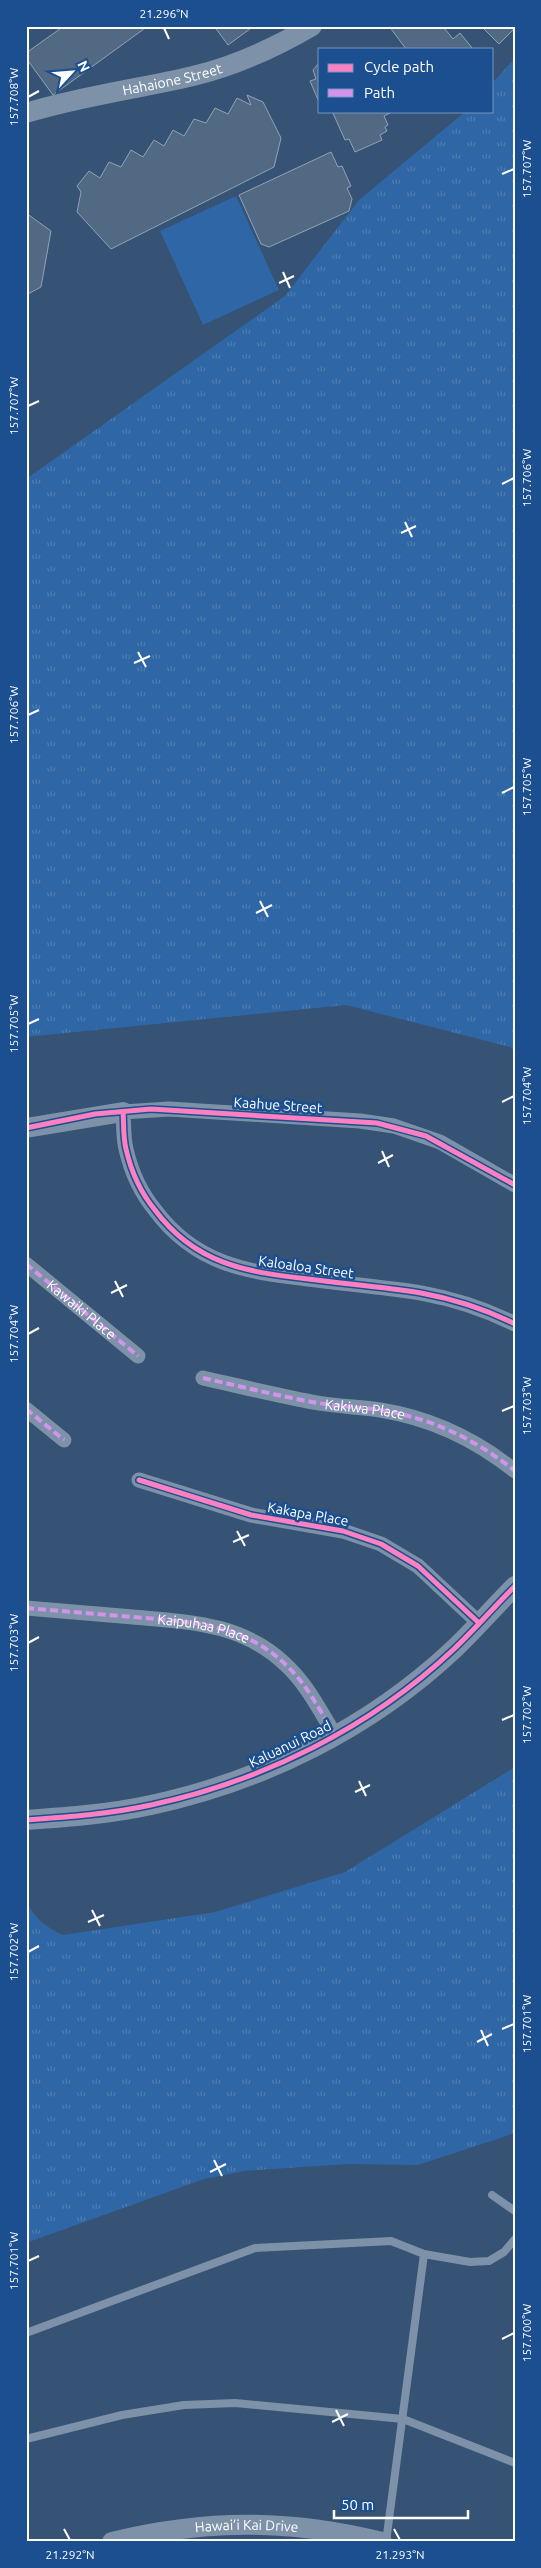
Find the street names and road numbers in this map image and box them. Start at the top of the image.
street label: Hahaione Street [121,60,225,98]
street label: Kaahue Street [233,1094,323,1116]
street label: Kaloaloa Street [257,1252,355,1282]
street label: Kawaiki Place [44,1277,119,1343]
street label: Kakiwa Place [324,1396,407,1423]
street label: Kakapa Place [266,1499,350,1529]
street label: Kaipuhaa Place [157,1611,252,1646]
street label: Kaluanui Road [246,1717,334,1771]
street label: Hawai’i Kai Drive [194,2517,299,2535]

